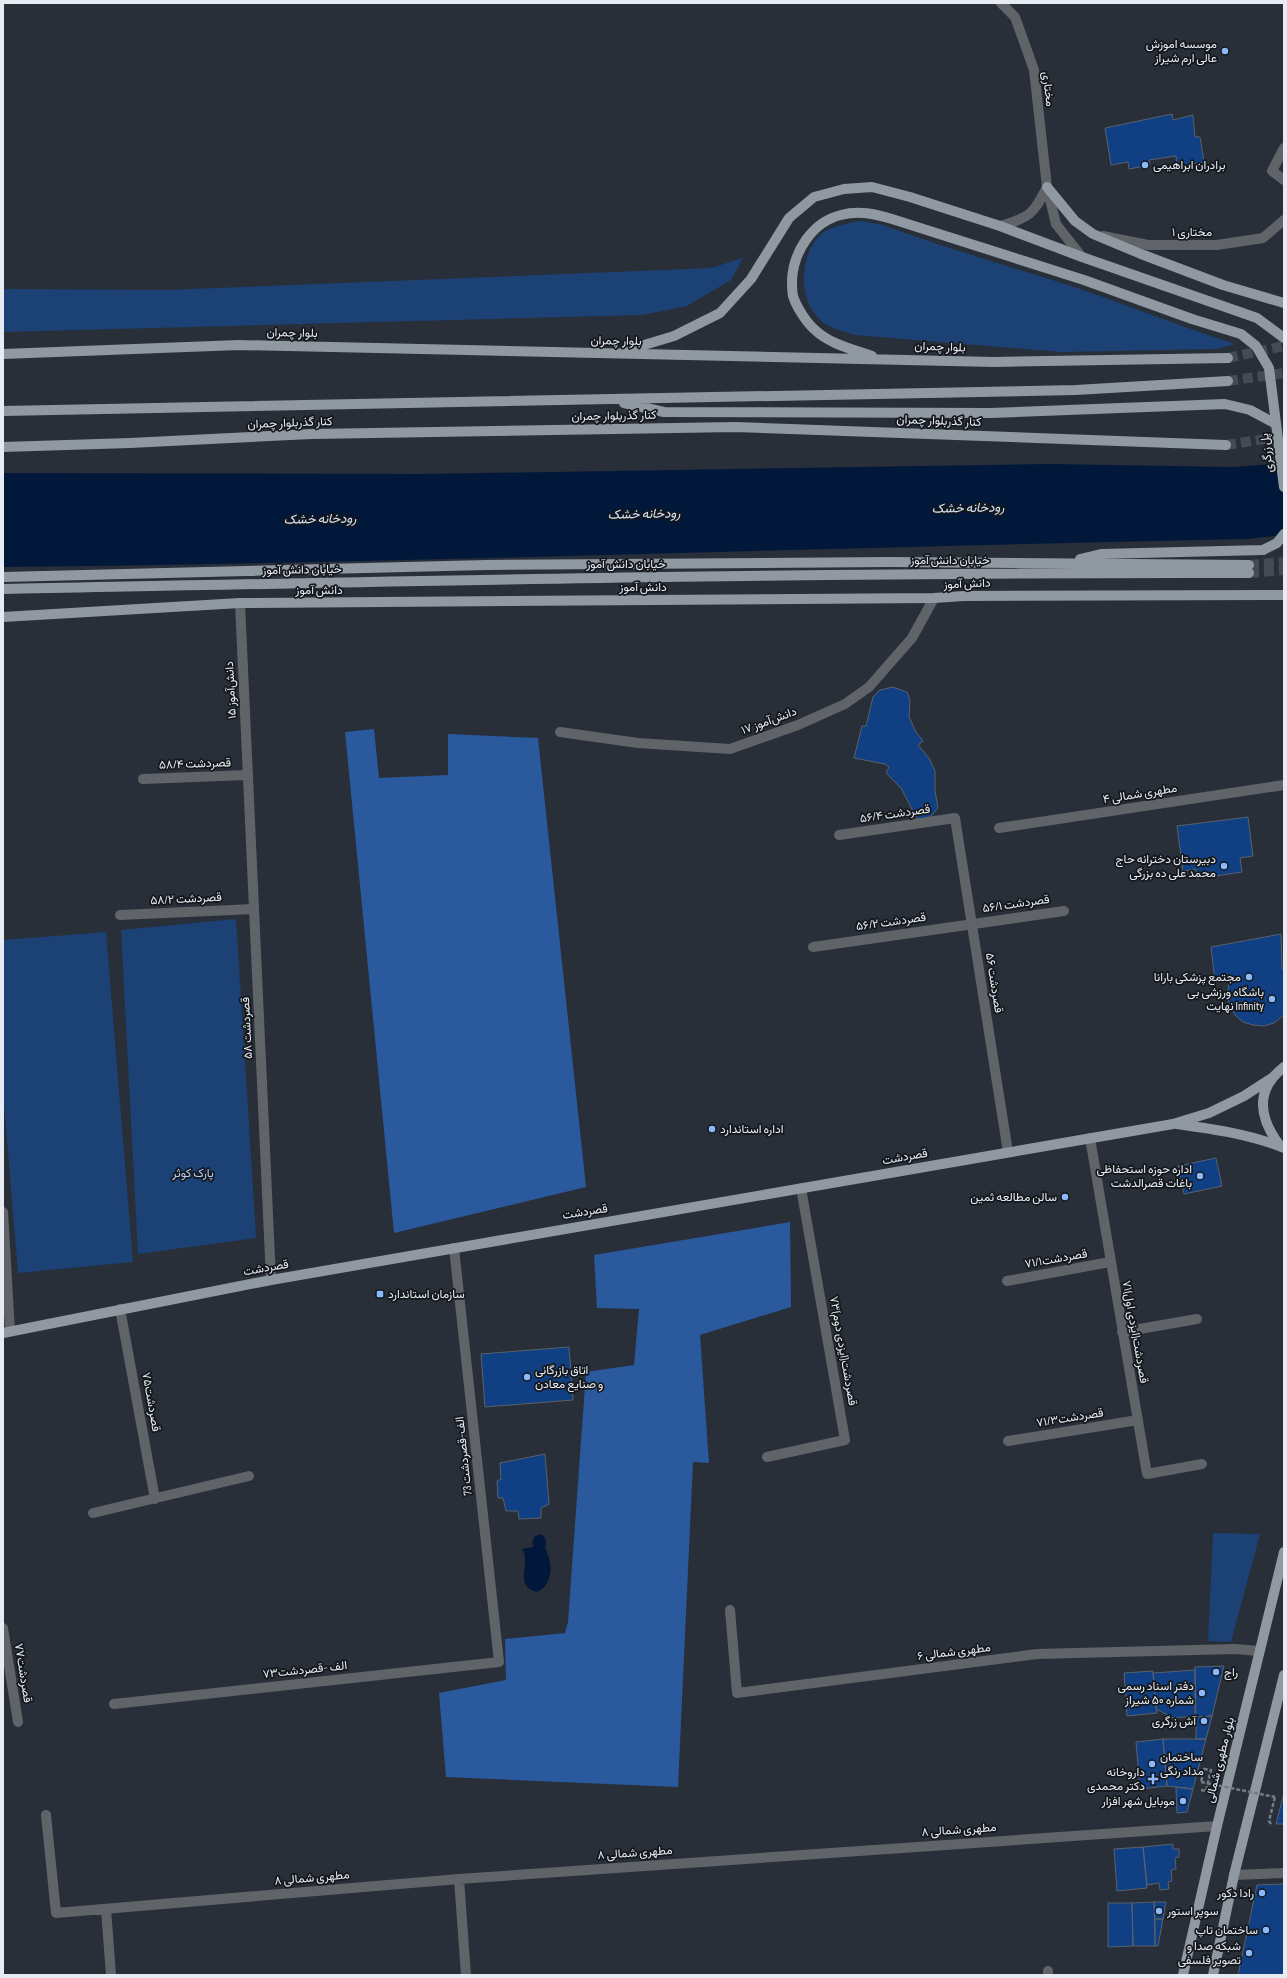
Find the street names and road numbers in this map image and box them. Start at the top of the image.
street label: مختاری [1038,71,1058,107]
street label: ۱ مختاری [1172,225,1212,240]
street label: بلوار چمران [266,325,318,341]
street label: بلوار چمران [590,333,642,349]
street label: بلوار چمران [914,339,966,355]
street label: کنار گذربلوار چمران [571,408,657,424]
street label: کنار گذربلوار چمران [896,412,982,430]
street label: کنار گذربلوار چمران [247,414,333,432]
street label: پل زرگری [1257,433,1277,473]
street label: خیابان دانش آموز [909,553,990,568]
street label: خیابان دانش آموز [585,557,666,572]
street label: خیابان دانش آموز [261,562,342,578]
street label: دانش آموز [942,576,991,592]
street label: دانش آموز [618,580,667,595]
street label: دانش آموز [294,583,343,598]
street label: دانش‌آموز ۱۵ [222,660,240,719]
street label: دانش‌آموز ۱۷ [739,704,799,738]
street label: ۵۸/۴ قصردشت [159,755,231,773]
street label: ۴ مطهری شمالی [1102,781,1178,807]
street label: ۵۶/۴ قصردشت [859,802,931,826]
street label: ۵۸/۲ قصردشت [150,890,222,908]
street label: ۵۶/۱ قصردشت [981,892,1051,916]
street label: ۵۶/۲ قصردشت [855,910,927,934]
street label: ۵۶ قصردشت [982,952,1006,1014]
street label: قصردشت ۵۸ [238,997,256,1059]
street label: قصردشت [881,1146,929,1168]
street label: قصردشت [561,1201,609,1223]
street label: قصردشت۷۱/۱ [1024,1246,1088,1272]
street label: قصردشت [242,1257,290,1279]
street label: ۷۱قصردشت(ایزدی اول) [1119,1279,1151,1385]
street label: ۷۳قصردشت(ایزدی دوم) [826,1295,860,1407]
street label: قصردشت۷۵ [138,1371,164,1433]
street label: قصردشت۷۱/۳ [1035,1405,1105,1431]
street label: 73 الف-قصردشت [452,1416,476,1496]
street label: ۶ مطهری شمالی [916,1640,992,1664]
street label: قصردشت۷۷ [11,1642,35,1704]
street label: الف -قصردشت۷۳ [262,1658,348,1682]
street label: بلوار مطهرى شمالى [1202,1716,1238,1804]
street label: ۸ مطهری شمالی [921,1820,997,1840]
street label: ۸ مطهری شمالی [597,1843,673,1863]
street label: ۸ مطهری شمالی [274,1867,350,1889]

